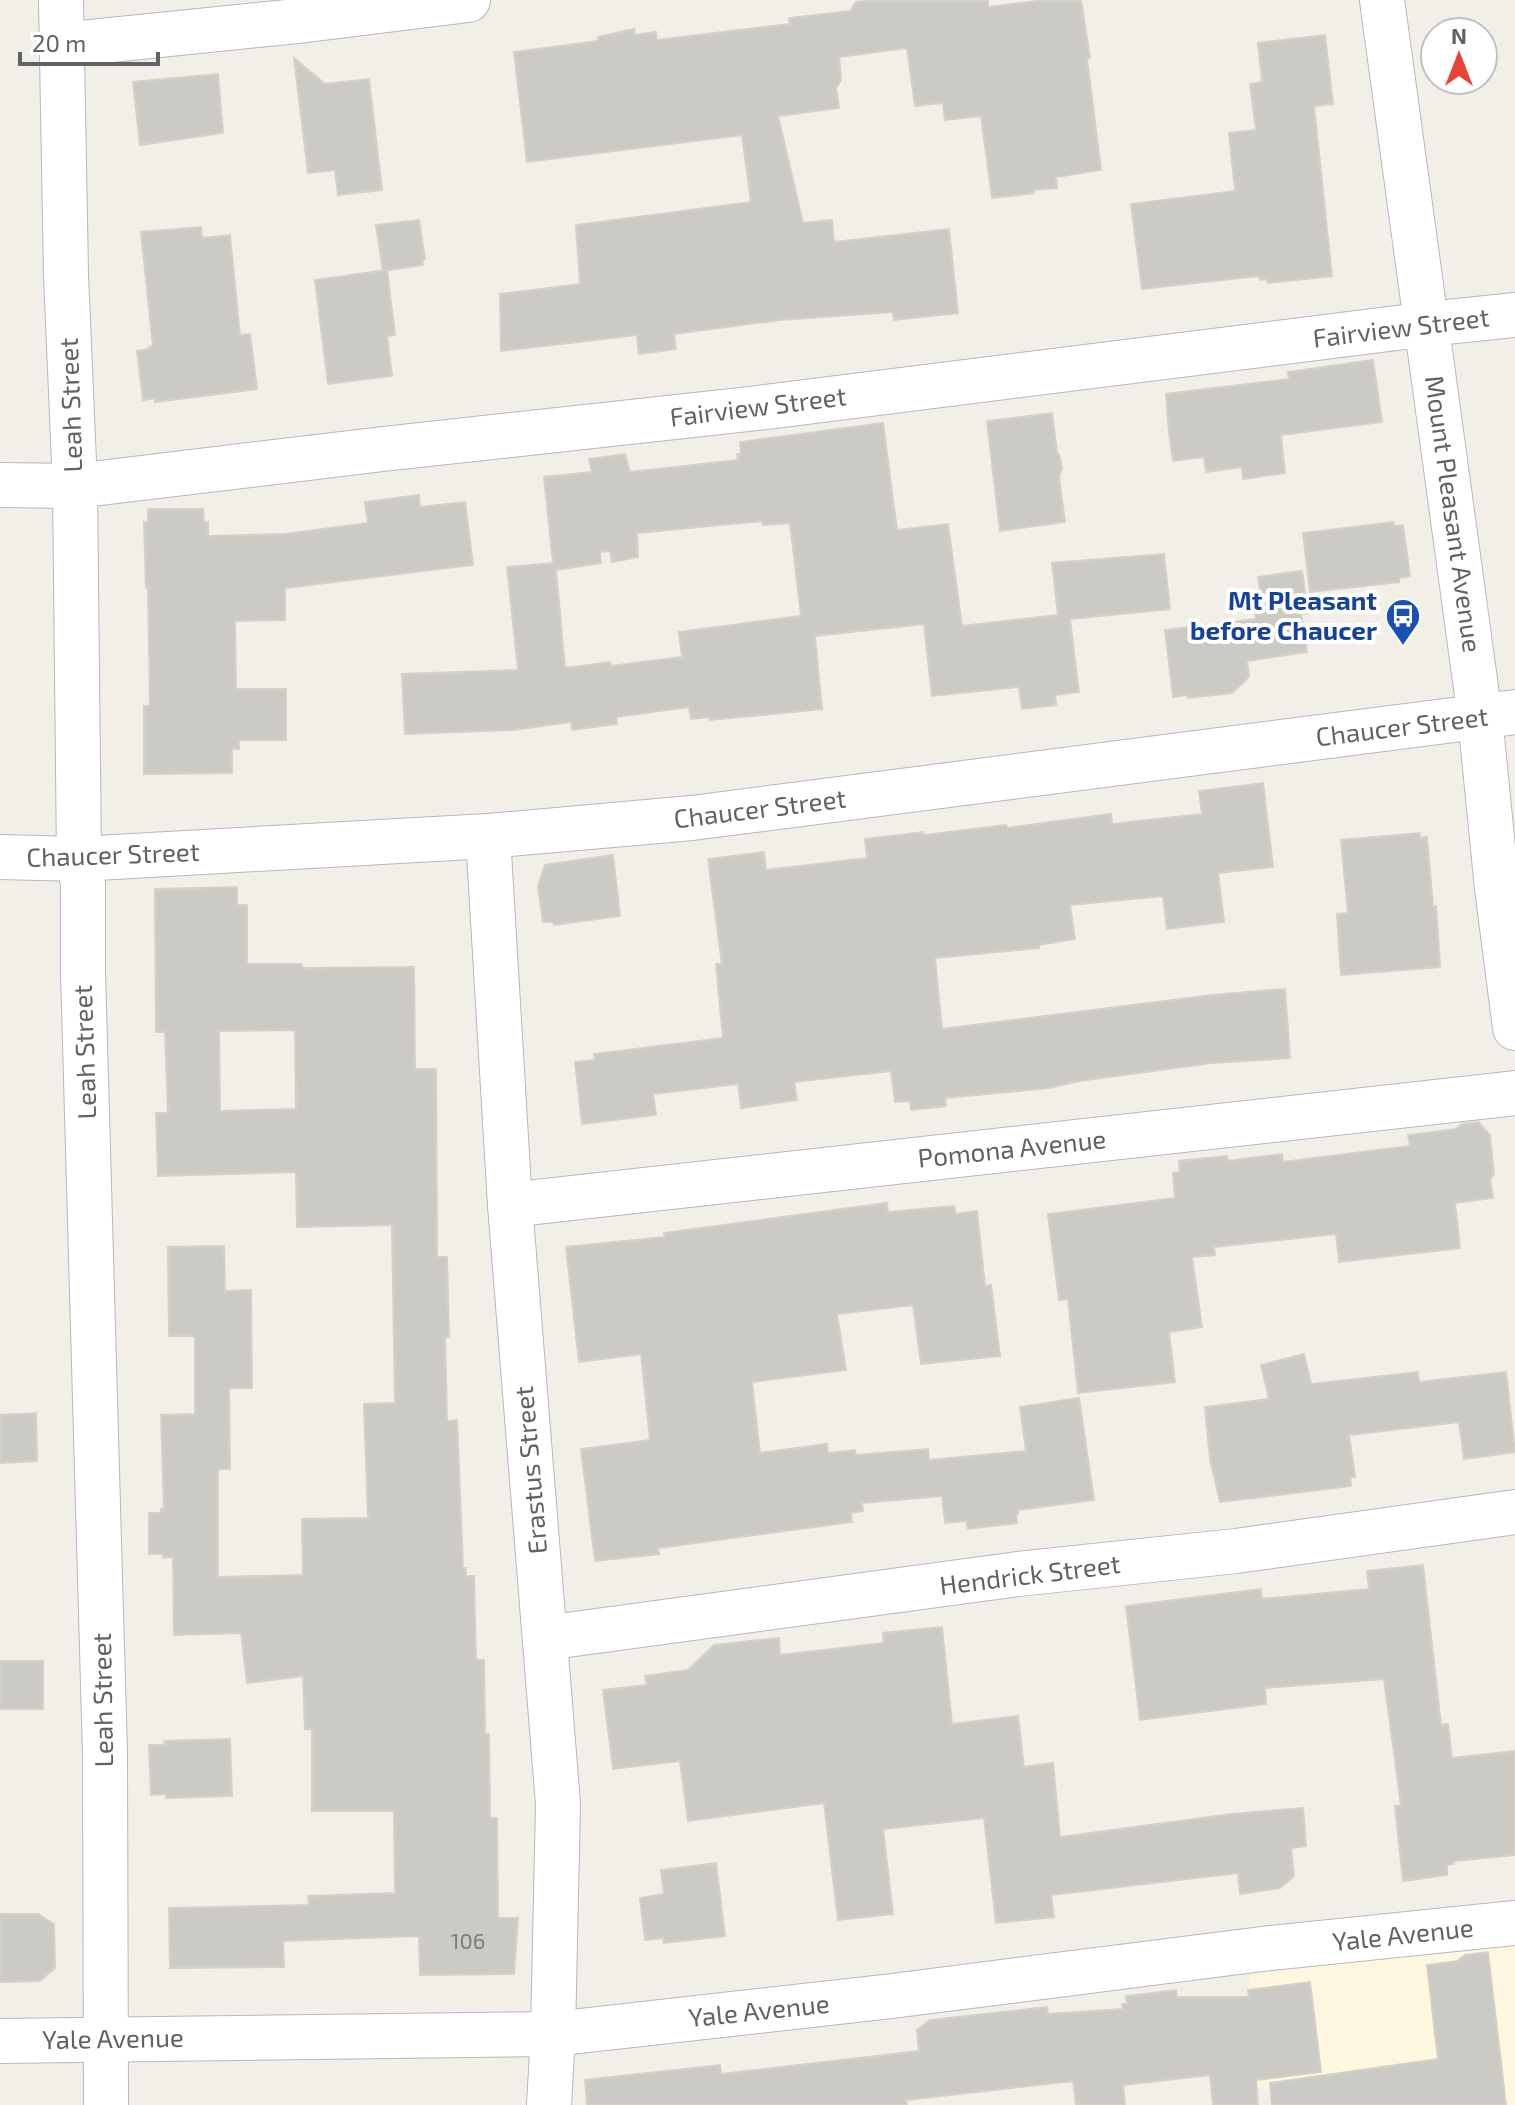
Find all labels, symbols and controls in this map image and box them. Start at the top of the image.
scale bar [20,16,158,66]
north arrow [1419,16,1499,96]
text: N [1451,22,1467,48]
text: 20 m [32,28,86,57]
street label: Fairview Street [1311,300,1491,353]
street label: Leah Street [52,337,87,473]
street label: Mount Pleasant Avenue [1420,373,1489,654]
street label: Fairview Street [668,379,848,432]
place label: Mt Pleasant before Chaucer [1190,584,1377,645]
bus stop icon: Mt Pleasant before Chaucer [1384,597,1422,647]
street label: Chaucer Street [1314,700,1490,751]
street label: Chaucer Street [672,782,848,833]
street label: Chaucer Street [26,835,200,872]
street label: Leah Street [66,984,101,1120]
street label: Pomona Avenue [916,1122,1108,1173]
street label: Erastus Street [507,1385,552,1555]
street label: Hendrick Street [938,1547,1122,1600]
street label: Leah Street [85,1632,118,1768]
street label: Yale Avenue [1331,1911,1475,1956]
house number: 106 [451,1927,485,1953]
street label: Yale Avenue [687,1987,831,2032]
street label: Yale Avenue [42,2021,184,2054]

